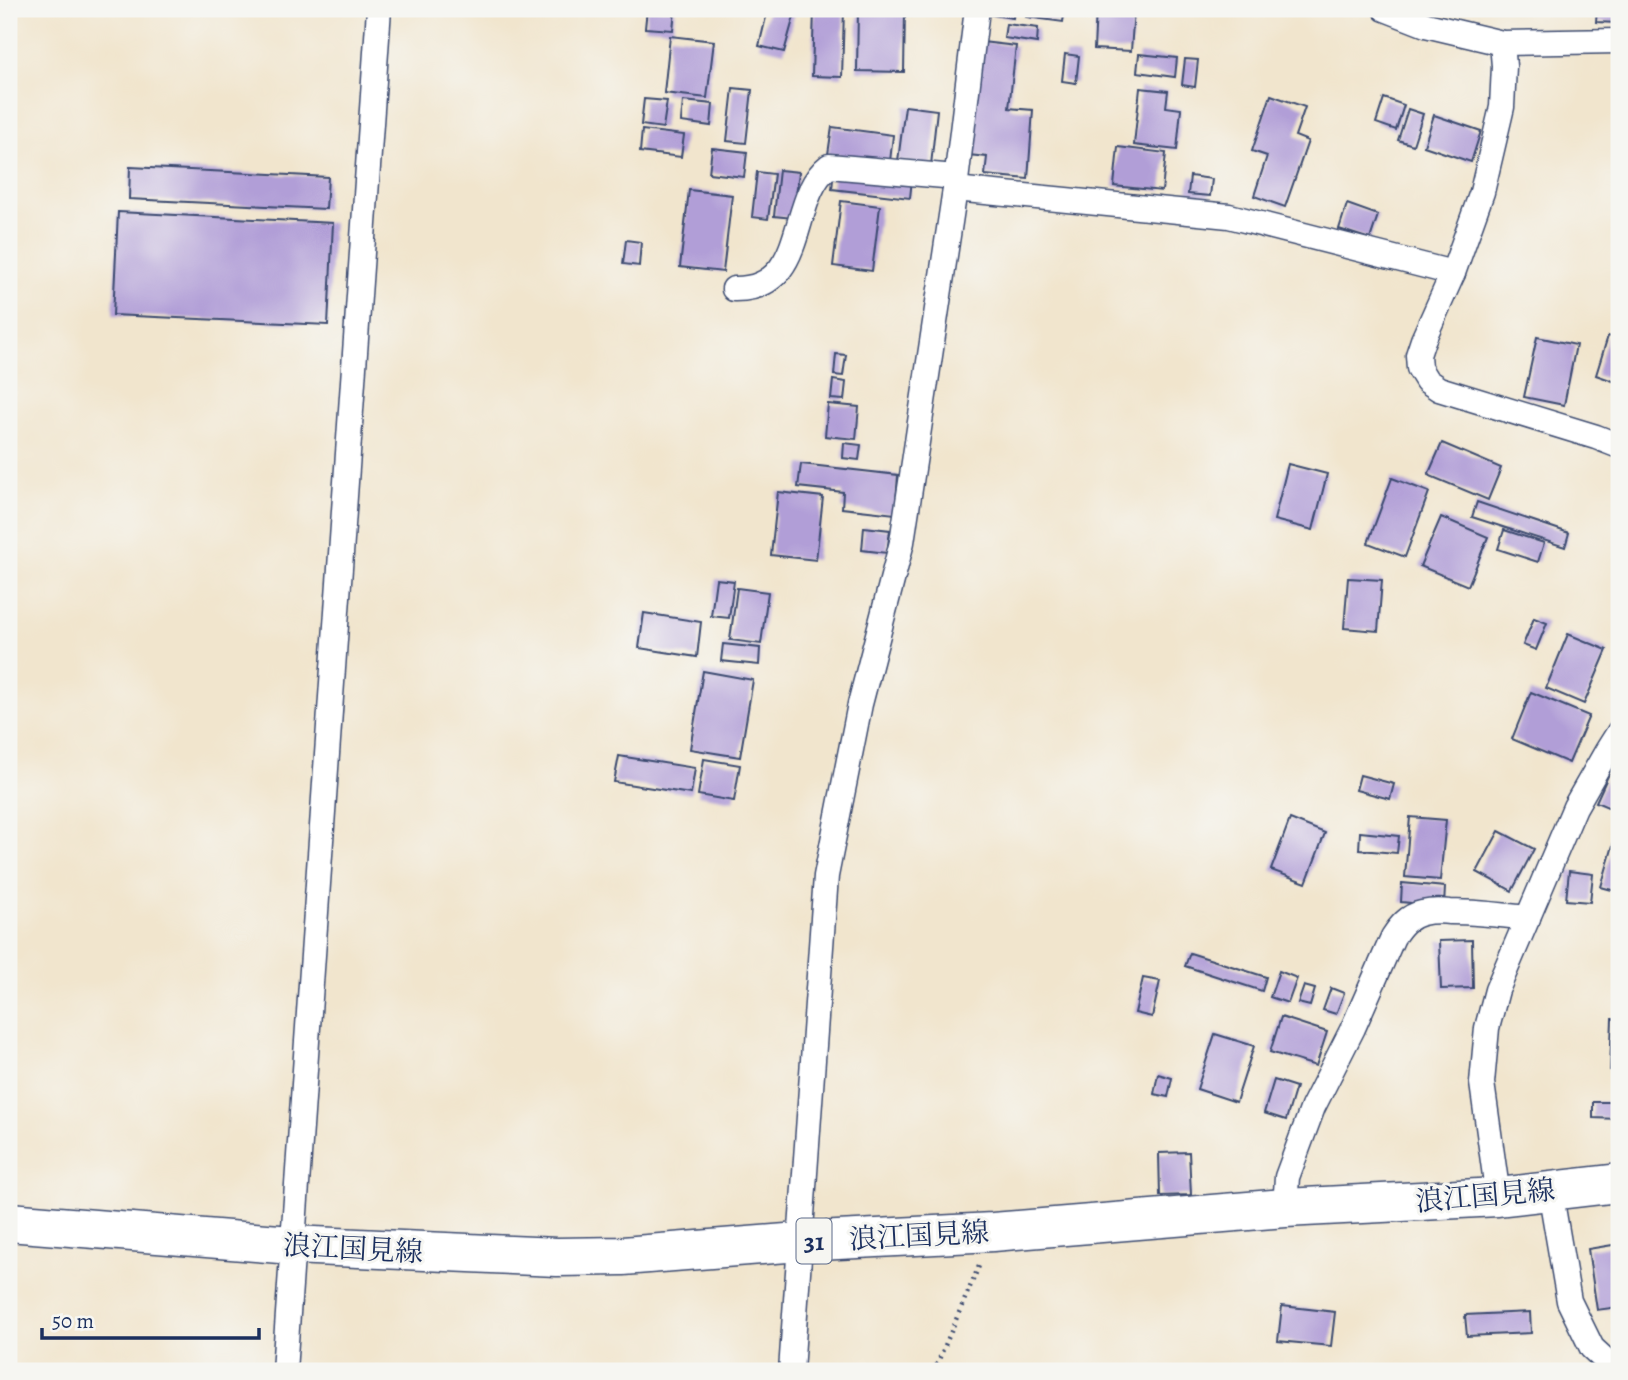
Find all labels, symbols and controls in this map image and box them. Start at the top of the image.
street label: 浪江国見線 [1414,1171,1556,1221]
street label: 浪江国見線 [848,1213,990,1259]
road number: 31 [796,1218,832,1264]
street label: 浪江国見線 [282,1226,424,1272]
scale bar [42,1296,259,1340]
text: 50 m [52,1307,94,1335]

